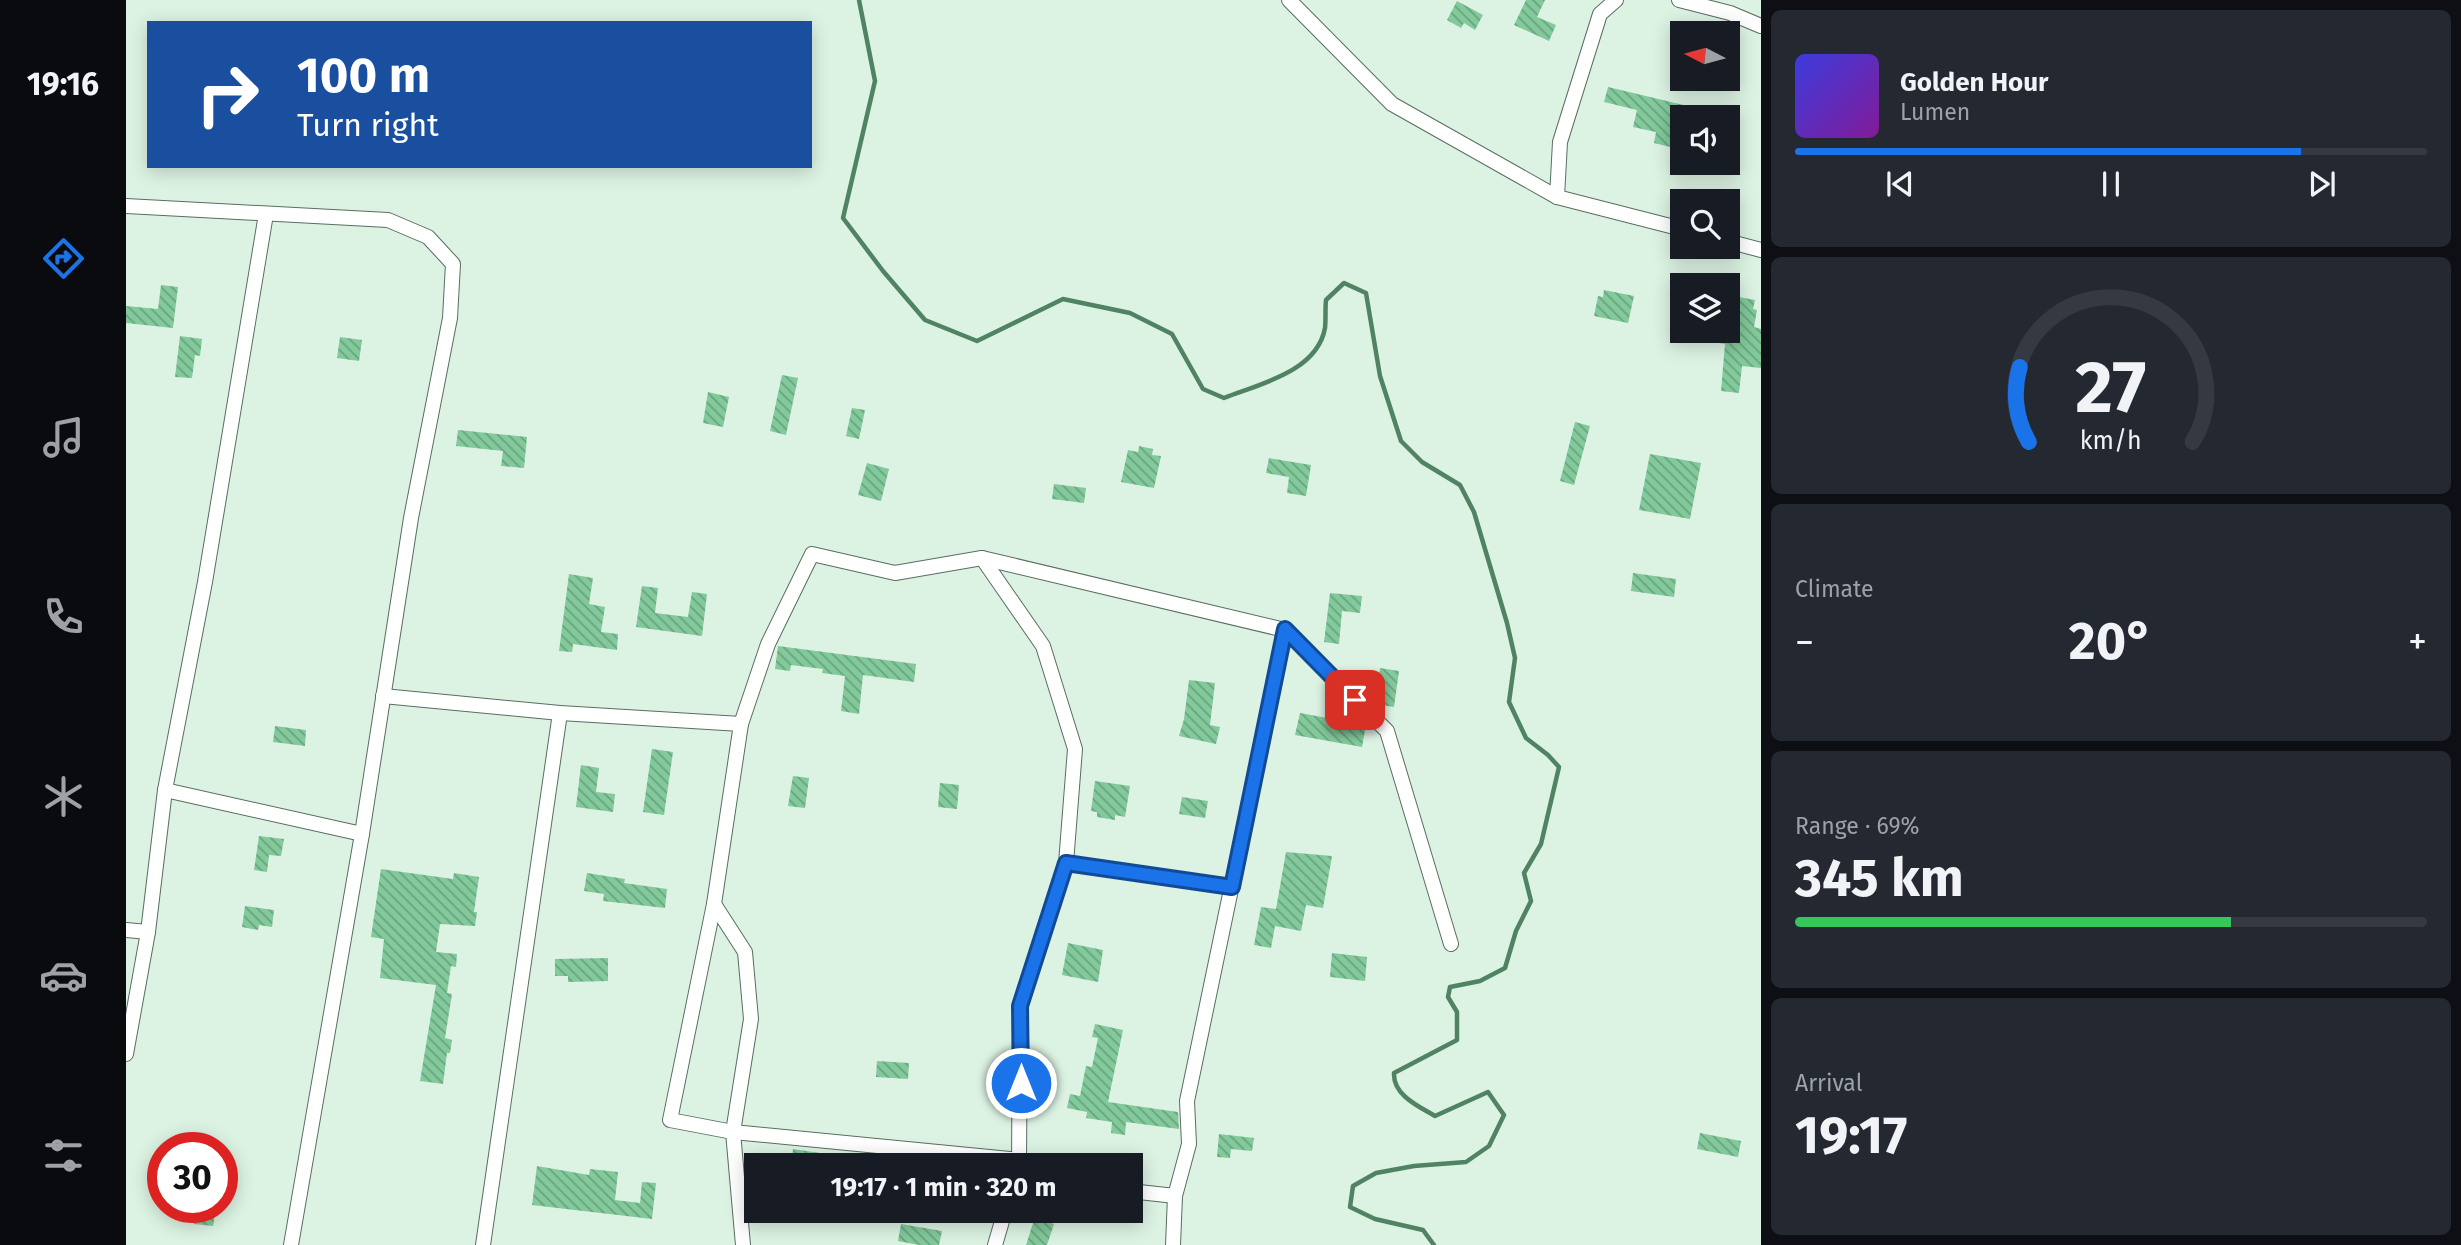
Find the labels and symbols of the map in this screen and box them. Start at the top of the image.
north arrow [1670,21,1740,91]
pin [1325,670,1385,730]
position arrow [984,1046,1058,1120]
speed limit sign: 30 [147,1132,238,1223]

